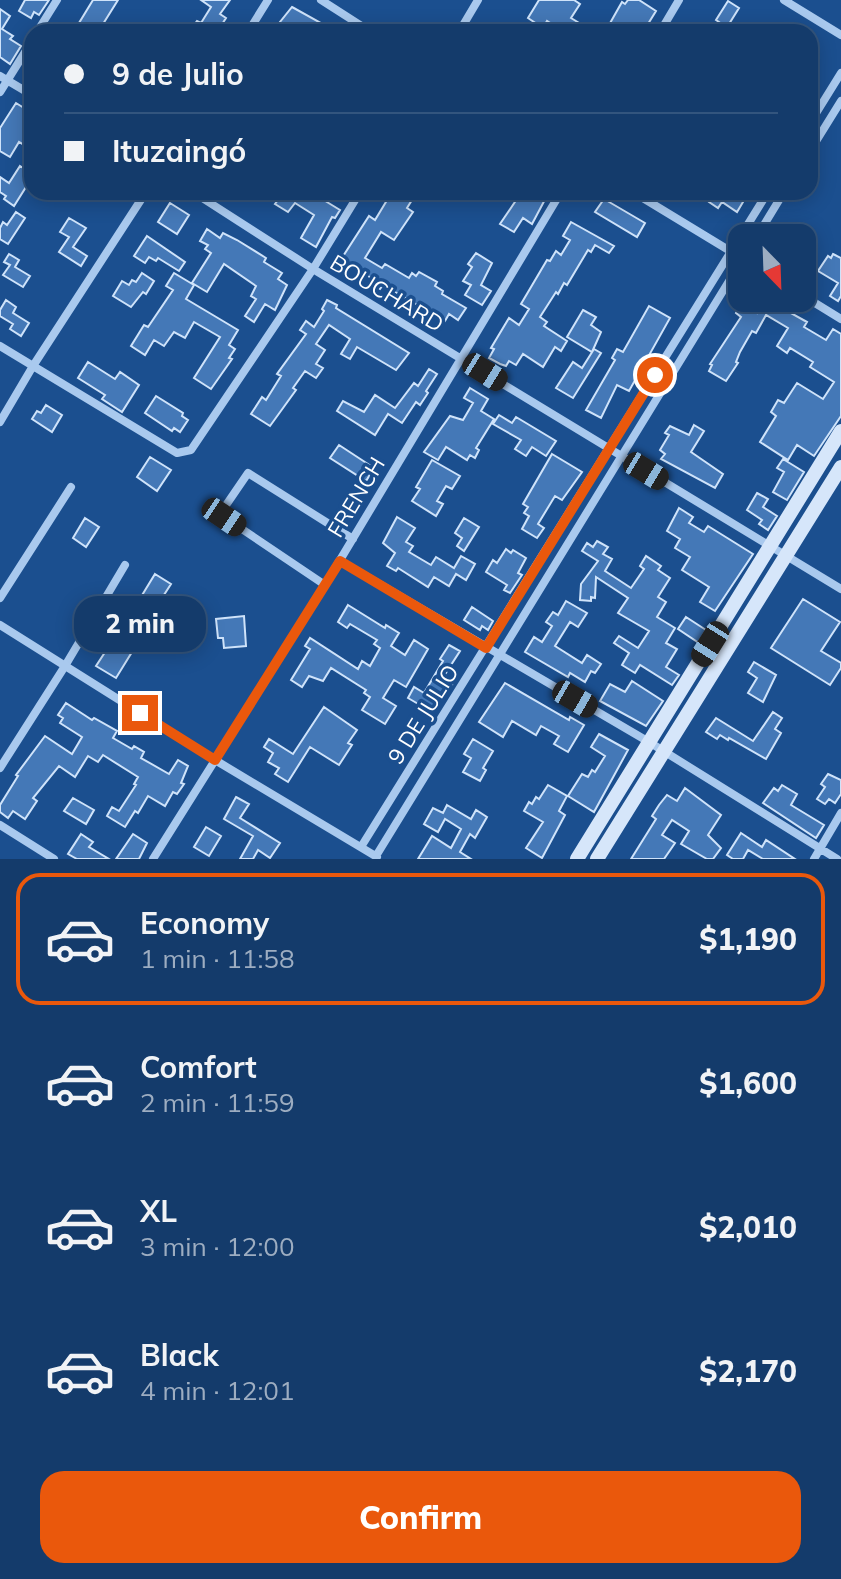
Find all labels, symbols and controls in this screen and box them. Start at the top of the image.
text: 9 de Julio [112,55,244,93]
text: Ituzaingó [112,132,246,170]
north arrow [728,224,816,312]
map controls [728,224,816,312]
street label: BOUCHARD [325,248,449,338]
car [458,349,512,395]
route start [637,357,673,393]
car [619,448,673,494]
street label: FRENCH [321,452,391,542]
car [197,494,251,540]
callout: 2 min [74,597,206,653]
text: 2 min [105,607,175,640]
car [687,617,733,671]
street label: 9 DE JULIO [381,659,465,769]
car [548,677,602,721]
route end [122,695,158,731]
icon: car [44,903,116,975]
text: Economy [140,904,269,942]
text: $1,190 [699,920,797,958]
text: 1 min · 11:58 [140,942,295,975]
icon: car [44,1047,116,1119]
text: Comfort [140,1048,257,1086]
text: $1,600 [699,1064,797,1102]
text: 2 min · 11:59 [140,1086,295,1119]
icon: car [44,1191,116,1263]
text: XL [140,1192,177,1230]
text: $2,010 [699,1208,797,1246]
text: 3 min · 12:00 [140,1230,295,1263]
icon: car [44,1335,116,1407]
text: Black [140,1336,219,1374]
text: $2,170 [699,1352,797,1390]
text: 4 min · 12:01 [140,1374,295,1407]
button: Confirm [40,1471,801,1563]

